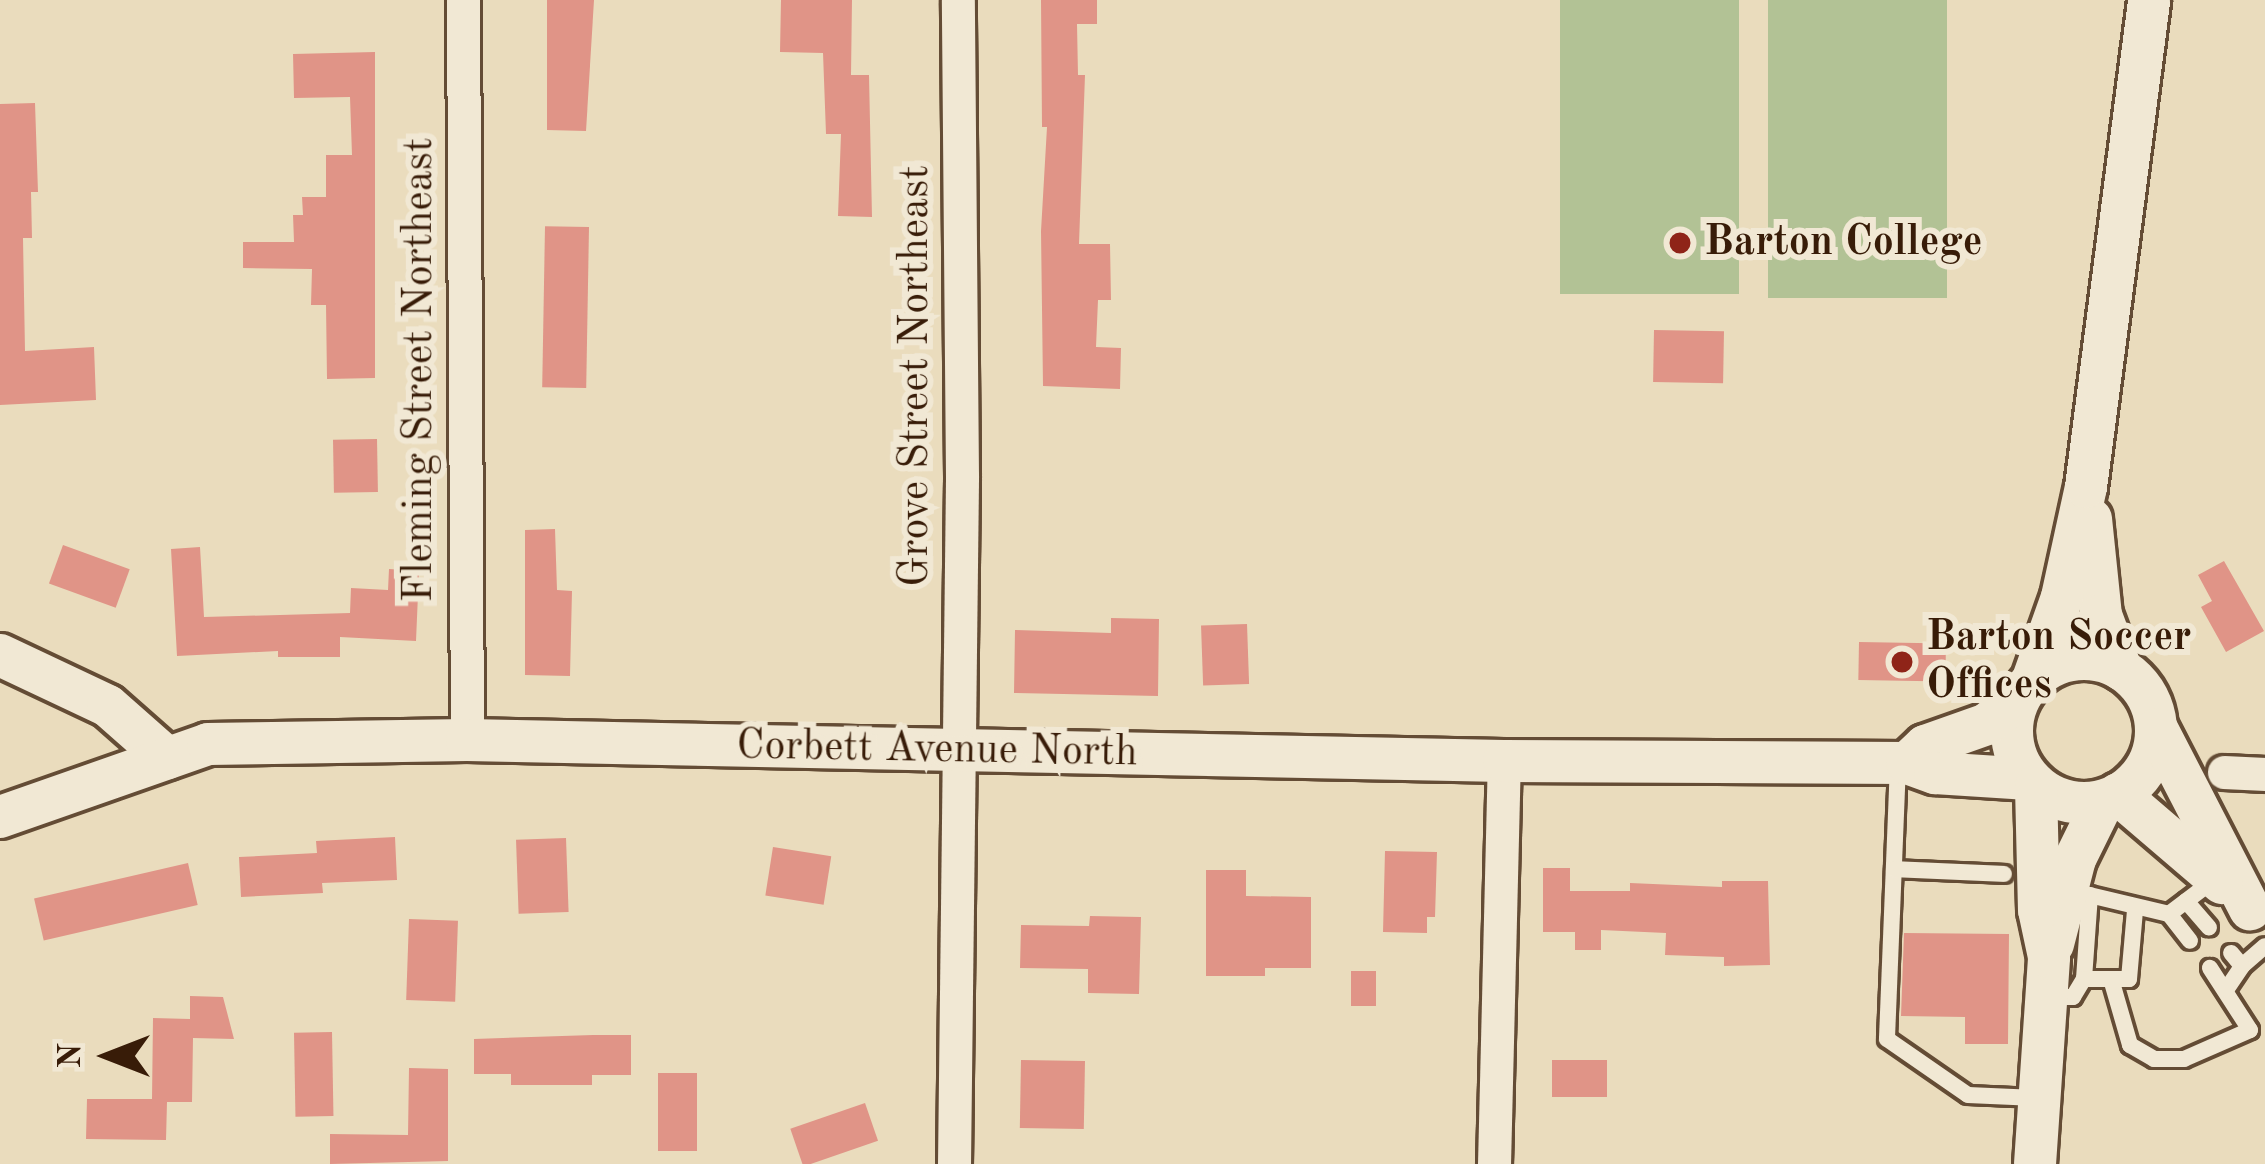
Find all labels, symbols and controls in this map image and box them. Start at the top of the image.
street label: Fleming Street Northeast [395,138,445,602]
street label: Grove Street Northeast [891,165,941,587]
place label: Barton College [1704,218,1983,268]
marker: Barton College [1667,230,1693,256]
place label: Barton Soccer Offices [1926,613,2192,712]
marker: Barton Soccer Offices [1889,649,1915,675]
street label: Corbett Avenue North [736,721,1138,779]
north arrow [48,996,168,1116]
text: N [55,1043,88,1069]

